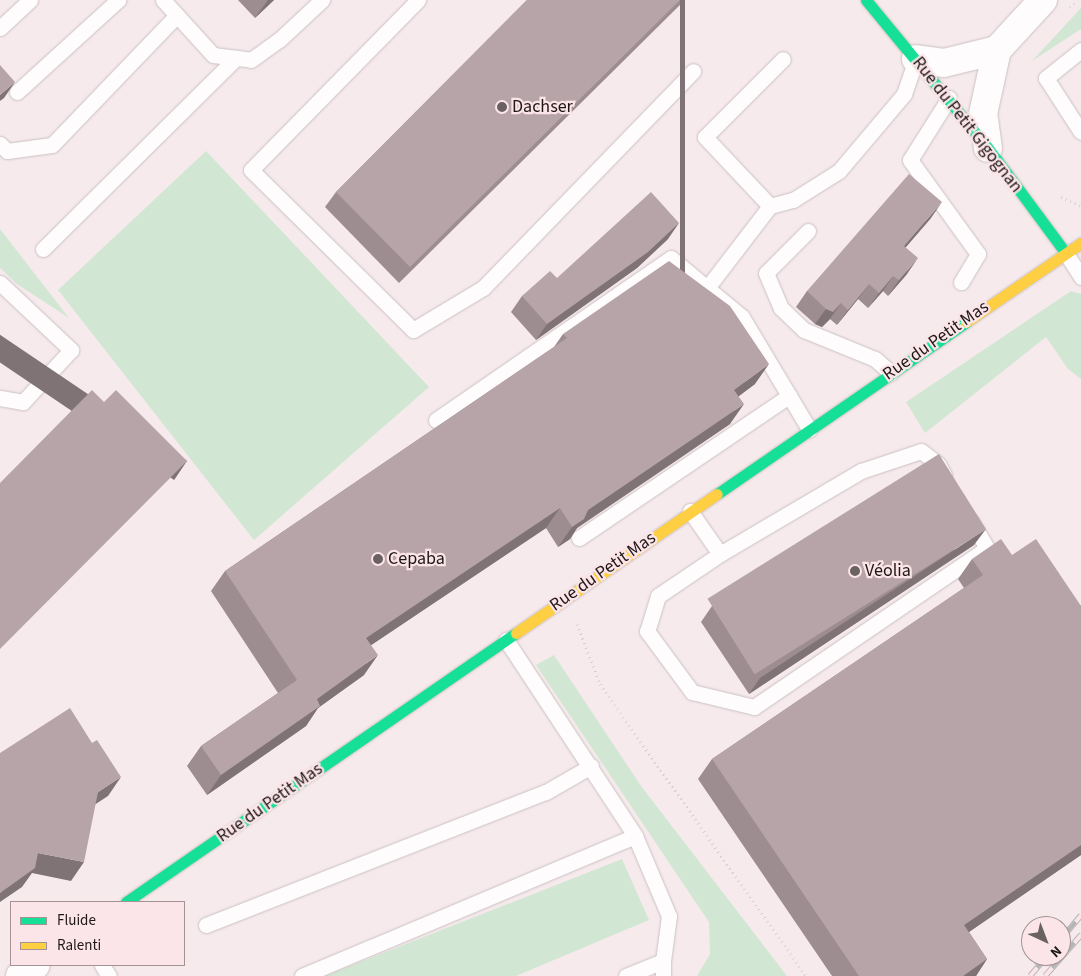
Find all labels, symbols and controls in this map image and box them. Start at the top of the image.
street label: Rue du Petit Gigognan [907,53,1027,197]
place label: Dachser [512,96,573,118]
marker: Dachser [496,101,508,113]
street label: Rue du Petit Mas [879,296,993,386]
street label: Rue du Petit Mas [546,527,660,617]
place label: Cepaba [388,548,445,570]
marker: Cepaba [372,553,384,565]
place label: Véolia [865,560,911,582]
marker: Véolia [849,565,861,577]
street label: Rue du Petit Mas [213,758,327,848]
legend [10,901,185,966]
text: Fluide [57,910,96,931]
north arrow [1021,916,1071,966]
text: Ralenti [57,935,101,956]
text: N [1045,941,1066,962]

